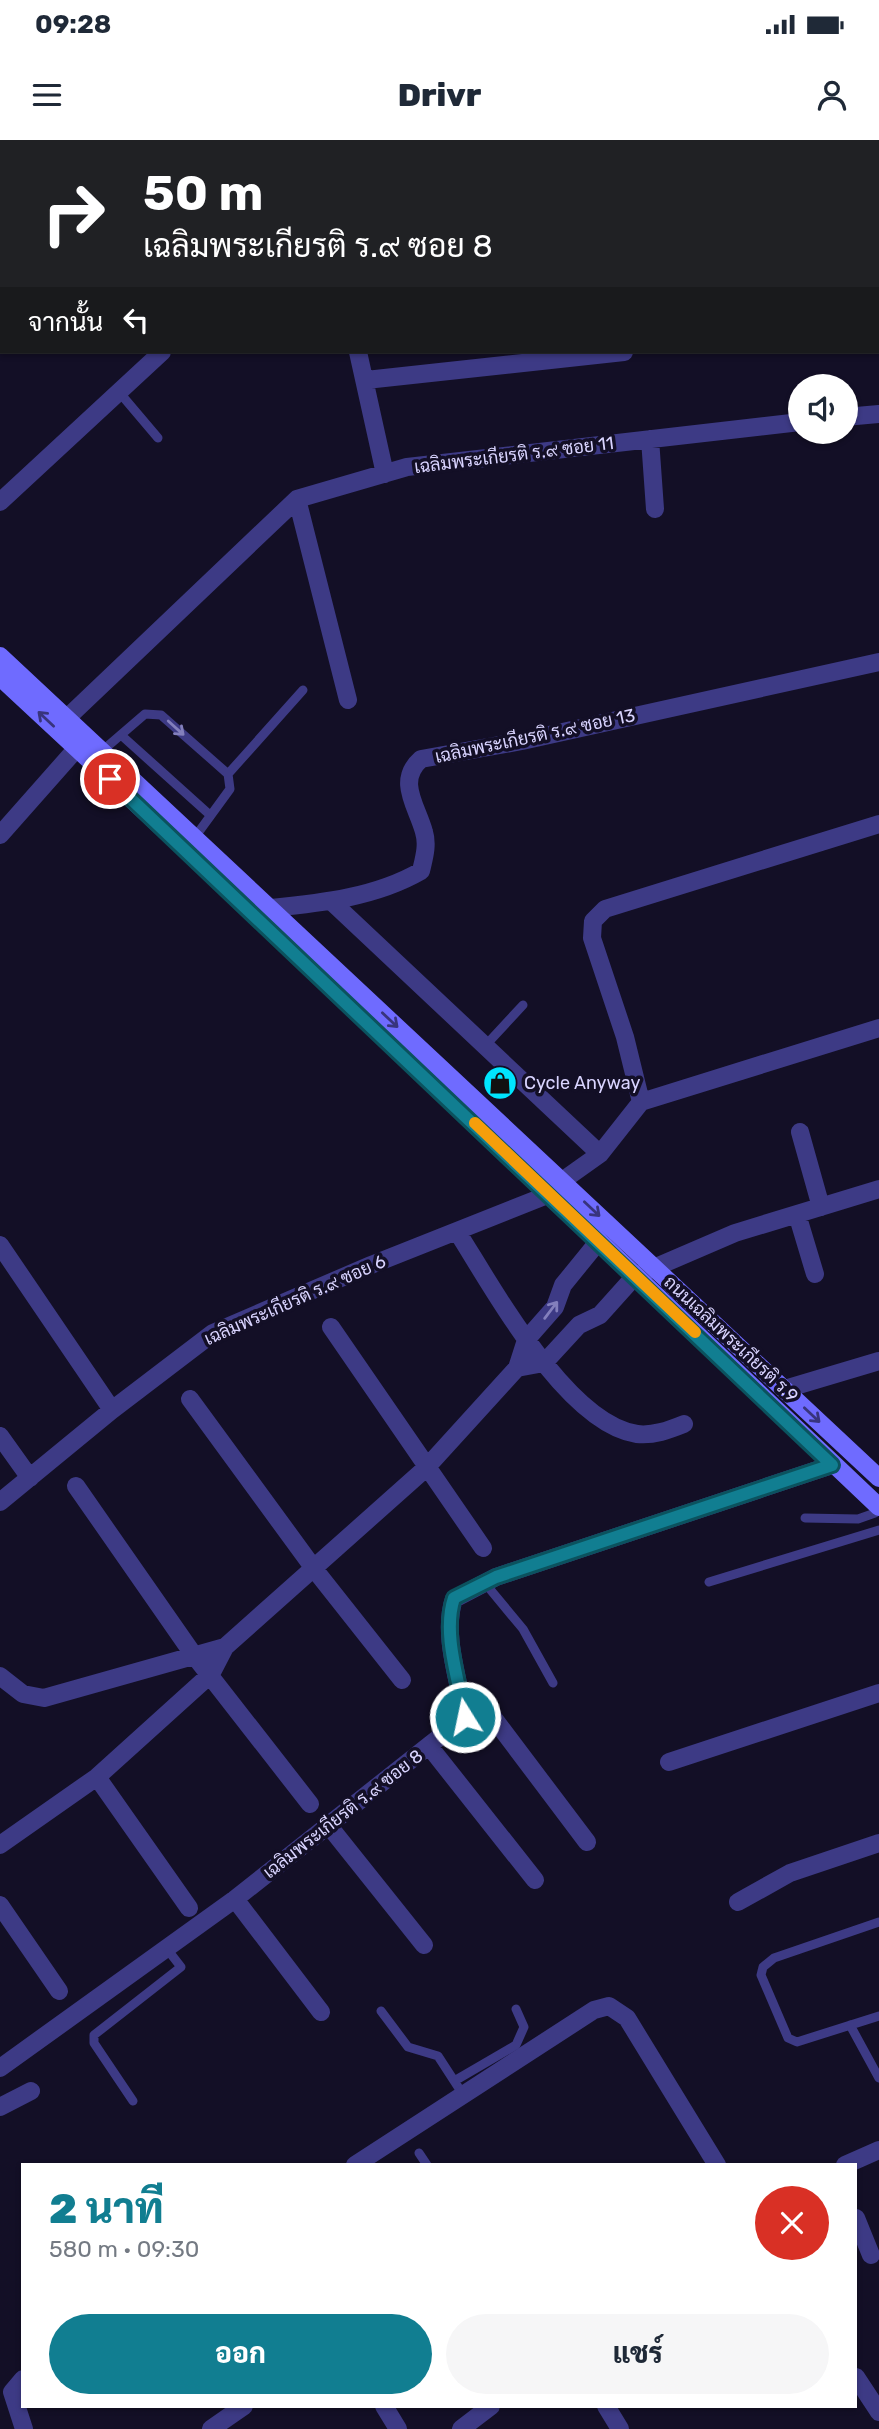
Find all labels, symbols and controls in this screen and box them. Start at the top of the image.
text: 09:28 [35,9,111,40]
icon: menu [28,76,66,114]
text: Drivr [398,76,481,114]
icon: person [813,76,851,114]
text: 50 m [143,164,263,222]
icon: right [28,168,119,259]
text: เฉลิมพระเกียรติ ร.๙ ซอย 8 [143,227,493,265]
icon: left [117,301,155,339]
text: จากนั้น [28,307,103,338]
map controls [788,374,858,444]
button: sound [788,374,858,444]
street label: เฉลิมพระเกียรติ ร.๙ ซอย 11 [413,430,615,478]
street label: เฉลิมพระเกียรติ ร.๙ ซอย 13 [433,702,637,768]
one-way arrow [38,711,55,728]
one-way arrow [167,720,185,736]
pin [80,749,140,809]
icon: arrive [91,760,129,798]
one-way arrow [381,1012,399,1028]
shop icon: Cycle Anyway [481,1064,519,1102]
place label: Cycle Anyway [524,1072,640,1094]
one-way arrow [583,1200,600,1217]
street label: เฉลิมพระเกียรติ ร.๙ ซอย 6 [200,1248,389,1350]
street label: ถนนเฉลิมพระเกียรติ ร.9 [659,1270,804,1407]
one-way arrow [543,1301,558,1320]
one-way arrow [803,1406,820,1423]
position arrow [428,1680,502,1754]
street label: เฉลิมพระเกียรติ ร.๙ ซอย 8 [257,1743,427,1883]
text: 2 นาที [49,2184,164,2234]
button: close [755,2186,829,2260]
text: 580 m · 09:30 [49,2235,199,2263]
button: ออก [49,2314,432,2394]
button: แชร์ [446,2314,829,2394]

